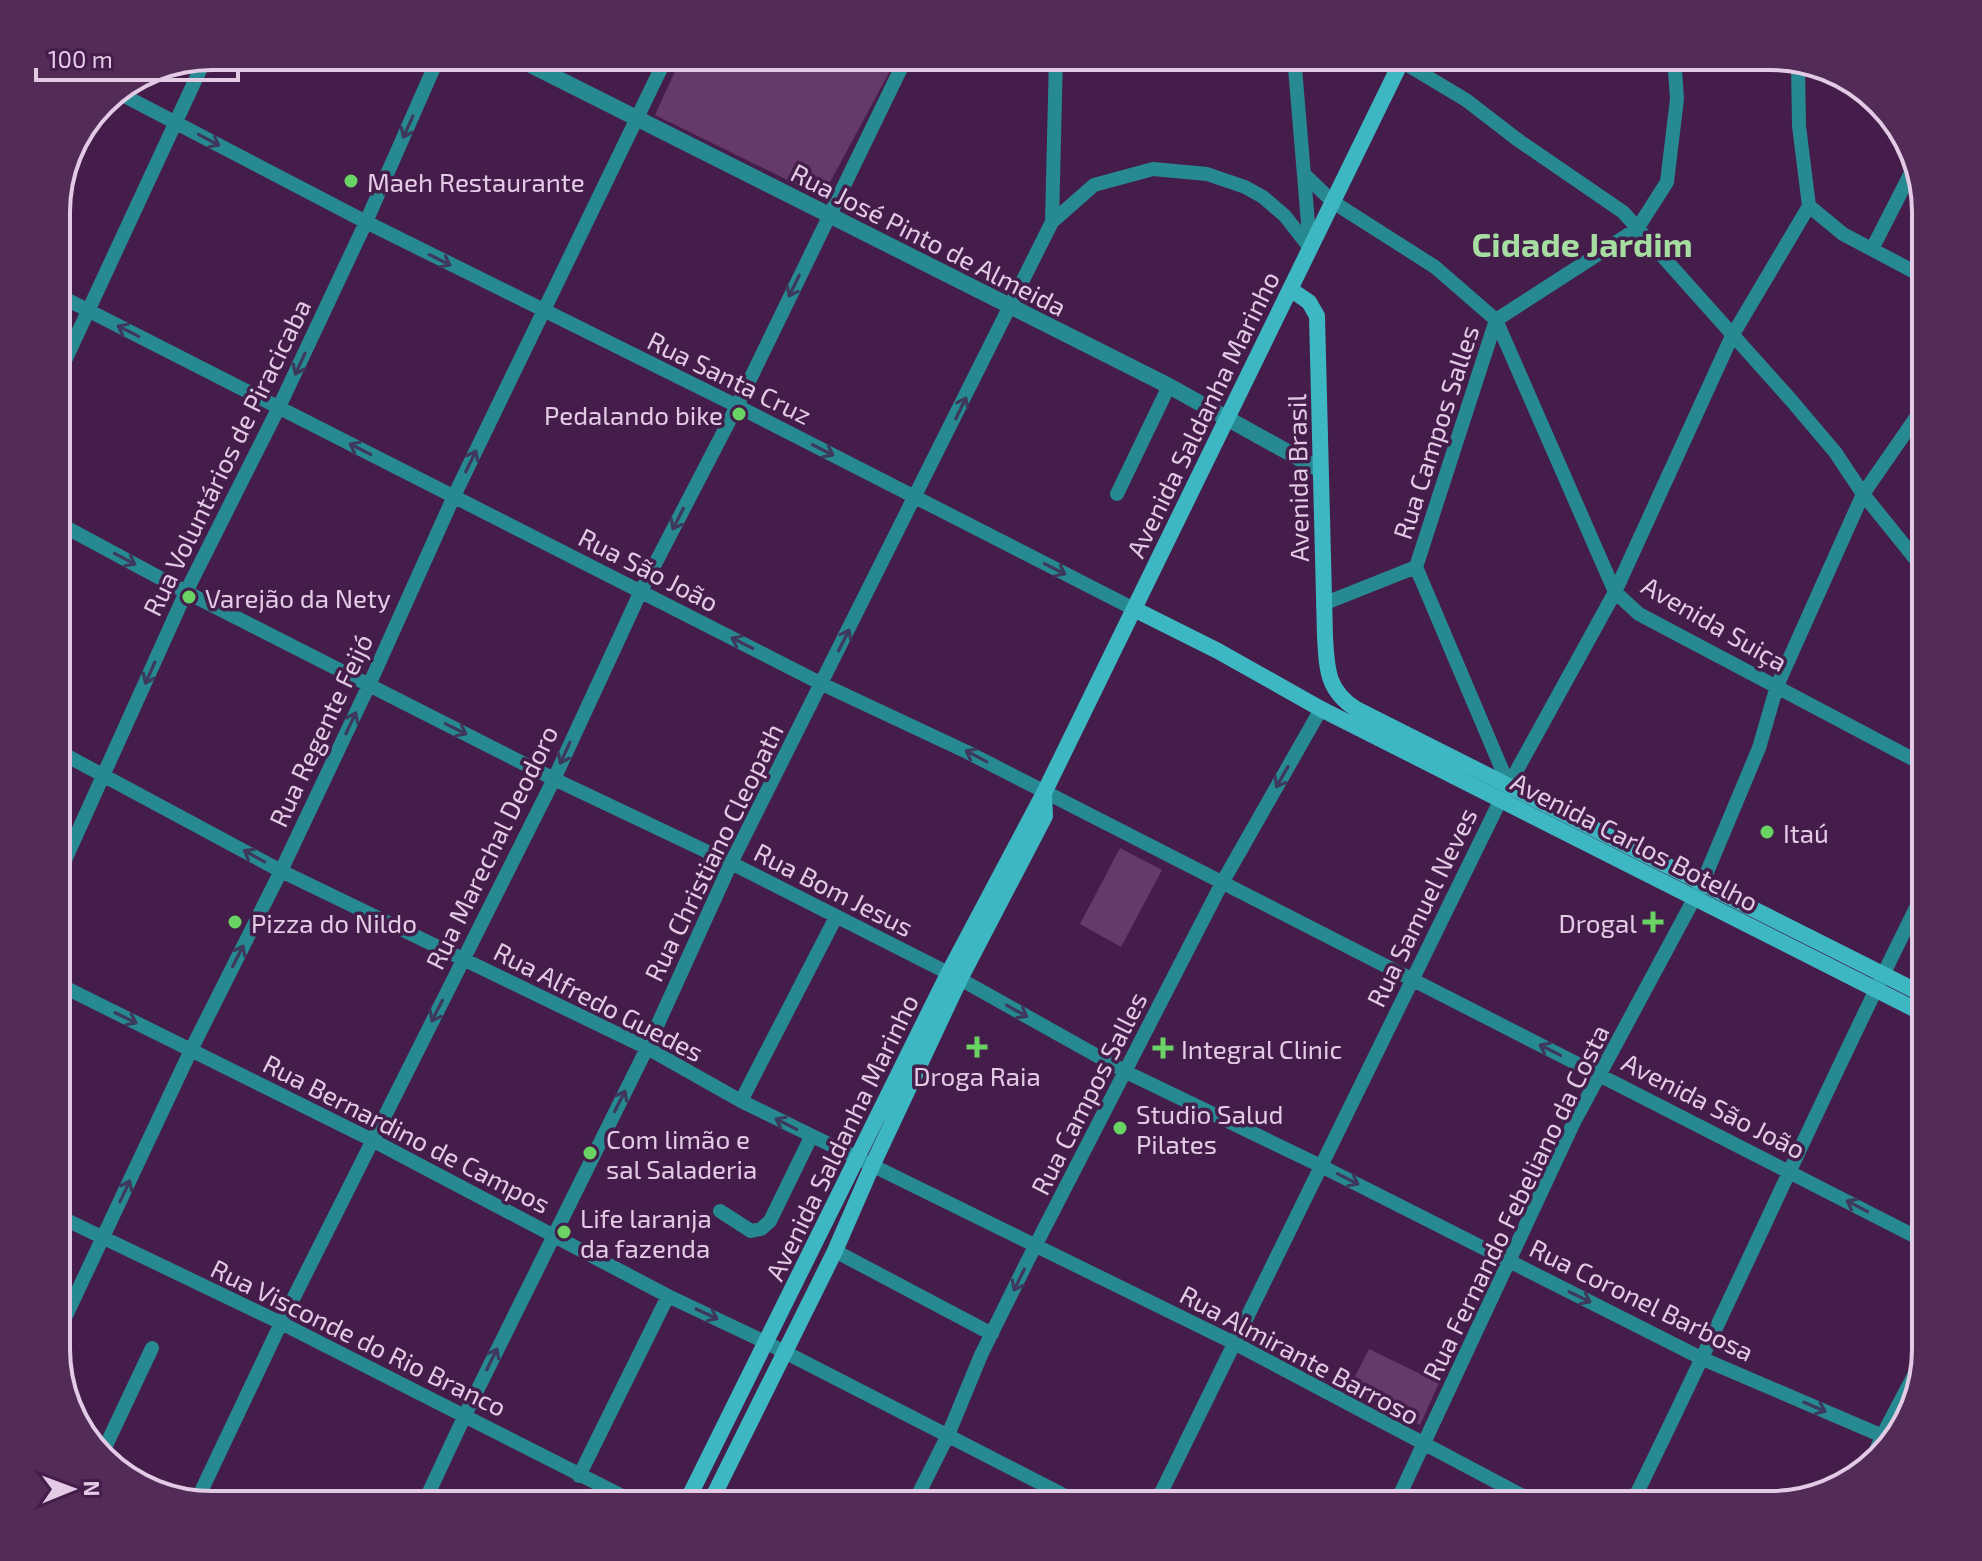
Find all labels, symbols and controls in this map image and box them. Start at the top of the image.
scale bar [36,32,238,82]
text: 100 m [48,44,113,73]
one-way arrow [399,115,414,139]
one-way arrow [197,133,221,149]
street label: Rua José Pinto de Almeida [786,156,1072,322]
place label: Maeh Restaurante [367,166,585,197]
marker: Maeh Restaurante [342,172,360,190]
district label: Cidade Jardim [1471,223,1693,264]
one-way arrow [428,252,452,268]
street label: Avenida Saldanha Marinho [1119,266,1285,562]
one-way arrow [786,274,801,298]
street label: Rua Voluntários de Piracicaba [136,293,316,621]
street label: Rua Campos Salles [1386,321,1484,543]
one-way arrow [117,323,141,339]
street label: Rua Santa Cruz [643,324,817,430]
one-way arrow [291,351,306,375]
street label: Avenida Brasil [1280,393,1314,562]
one-way arrow [953,396,969,420]
place label: Pedalando bike [544,399,723,430]
marker: Pedalando bike [730,405,748,423]
one-way arrow [349,440,373,456]
one-way arrow [811,443,835,459]
one-way arrow [464,449,479,473]
one-way arrow [670,507,686,531]
street label: Rua São João [574,521,724,617]
one-way arrow [113,552,136,568]
one-way arrow [1042,561,1066,577]
street label: Avenida Suiça [1636,569,1793,679]
place label: Varejão da Nety [205,582,391,613]
marker: Varejão da Nety [180,588,198,606]
street label: Rua Regente Feijó [262,629,378,831]
one-way arrow [837,629,852,653]
one-way arrow [730,634,754,650]
one-way arrow [142,661,157,685]
one-way arrow [344,711,359,735]
street label: Rua Christiano Cleopath [637,718,789,986]
street label: Rua Marechal Deodoro [418,720,564,974]
one-way arrow [444,721,468,737]
one-way arrow [557,741,572,765]
one-way arrow [964,748,988,764]
one-way arrow [1274,765,1290,788]
street label: Avenida Carlos Botelho [1506,765,1764,917]
street label: Rua Samuel Neves [1359,803,1483,1011]
place label: Itaú [1783,817,1829,848]
marker: Itaú [1758,823,1776,841]
street label: Rua Bom Jesus [749,836,919,942]
one-way arrow [242,848,266,864]
place label: Pizza do Nildo [251,907,417,938]
place label: Drogal [1559,907,1637,938]
marker: Pizza do Nildo [226,913,244,931]
marker: Drogal [1644,913,1662,931]
street label: Rua Alfredo Guedes [489,935,709,1067]
one-way arrow [230,945,246,969]
street label: Rua Campos Salles [1024,987,1152,1199]
street label: Avenida Saldanha Marinho [758,989,924,1285]
one-way arrow [429,999,444,1023]
one-way arrow [1004,1003,1028,1019]
one-way arrow [114,1011,138,1026]
street label: Rua Fernando Febeliano da Costa [1415,1019,1615,1385]
place label: Integral Clinic [1181,1033,1342,1064]
marker: Integral Clinic [1152,1037,1174,1059]
marker: Droga Raia [968,1038,986,1056]
one-way arrow [1539,1041,1563,1057]
street label: Avenida São João [1617,1045,1811,1165]
street label: Rua Bernardino de Campos [258,1047,556,1219]
place label: Droga Raia [913,1060,1041,1091]
one-way arrow [613,1089,629,1113]
place label: Studio Salud Pilates [1136,1098,1283,1159]
one-way arrow [775,1116,799,1131]
marker: Studio Salud Pilates [1111,1119,1129,1137]
place label: Com limão e sal Saladeria [606,1123,757,1184]
marker: Com limão e sal Saladeria [581,1144,599,1162]
one-way arrow [1336,1172,1359,1188]
one-way arrow [118,1179,133,1203]
one-way arrow [1845,1197,1869,1213]
place label: Life laranja da fazenda [580,1202,712,1263]
marker: Life laranja da fazenda [555,1223,573,1241]
street label: Rua Coronel Barbosa [1525,1231,1759,1367]
street label: Rua Visconde do Rio Branco [206,1252,512,1422]
one-way arrow [1010,1267,1026,1291]
street label: Rua Almirante Barroso [1175,1278,1425,1430]
one-way arrow [1567,1290,1591,1305]
one-way arrow [695,1307,719,1322]
one-way arrow [485,1347,501,1371]
one-way arrow [1803,1400,1827,1415]
north arrow [32,1449,112,1529]
text: N [80,1480,106,1497]

